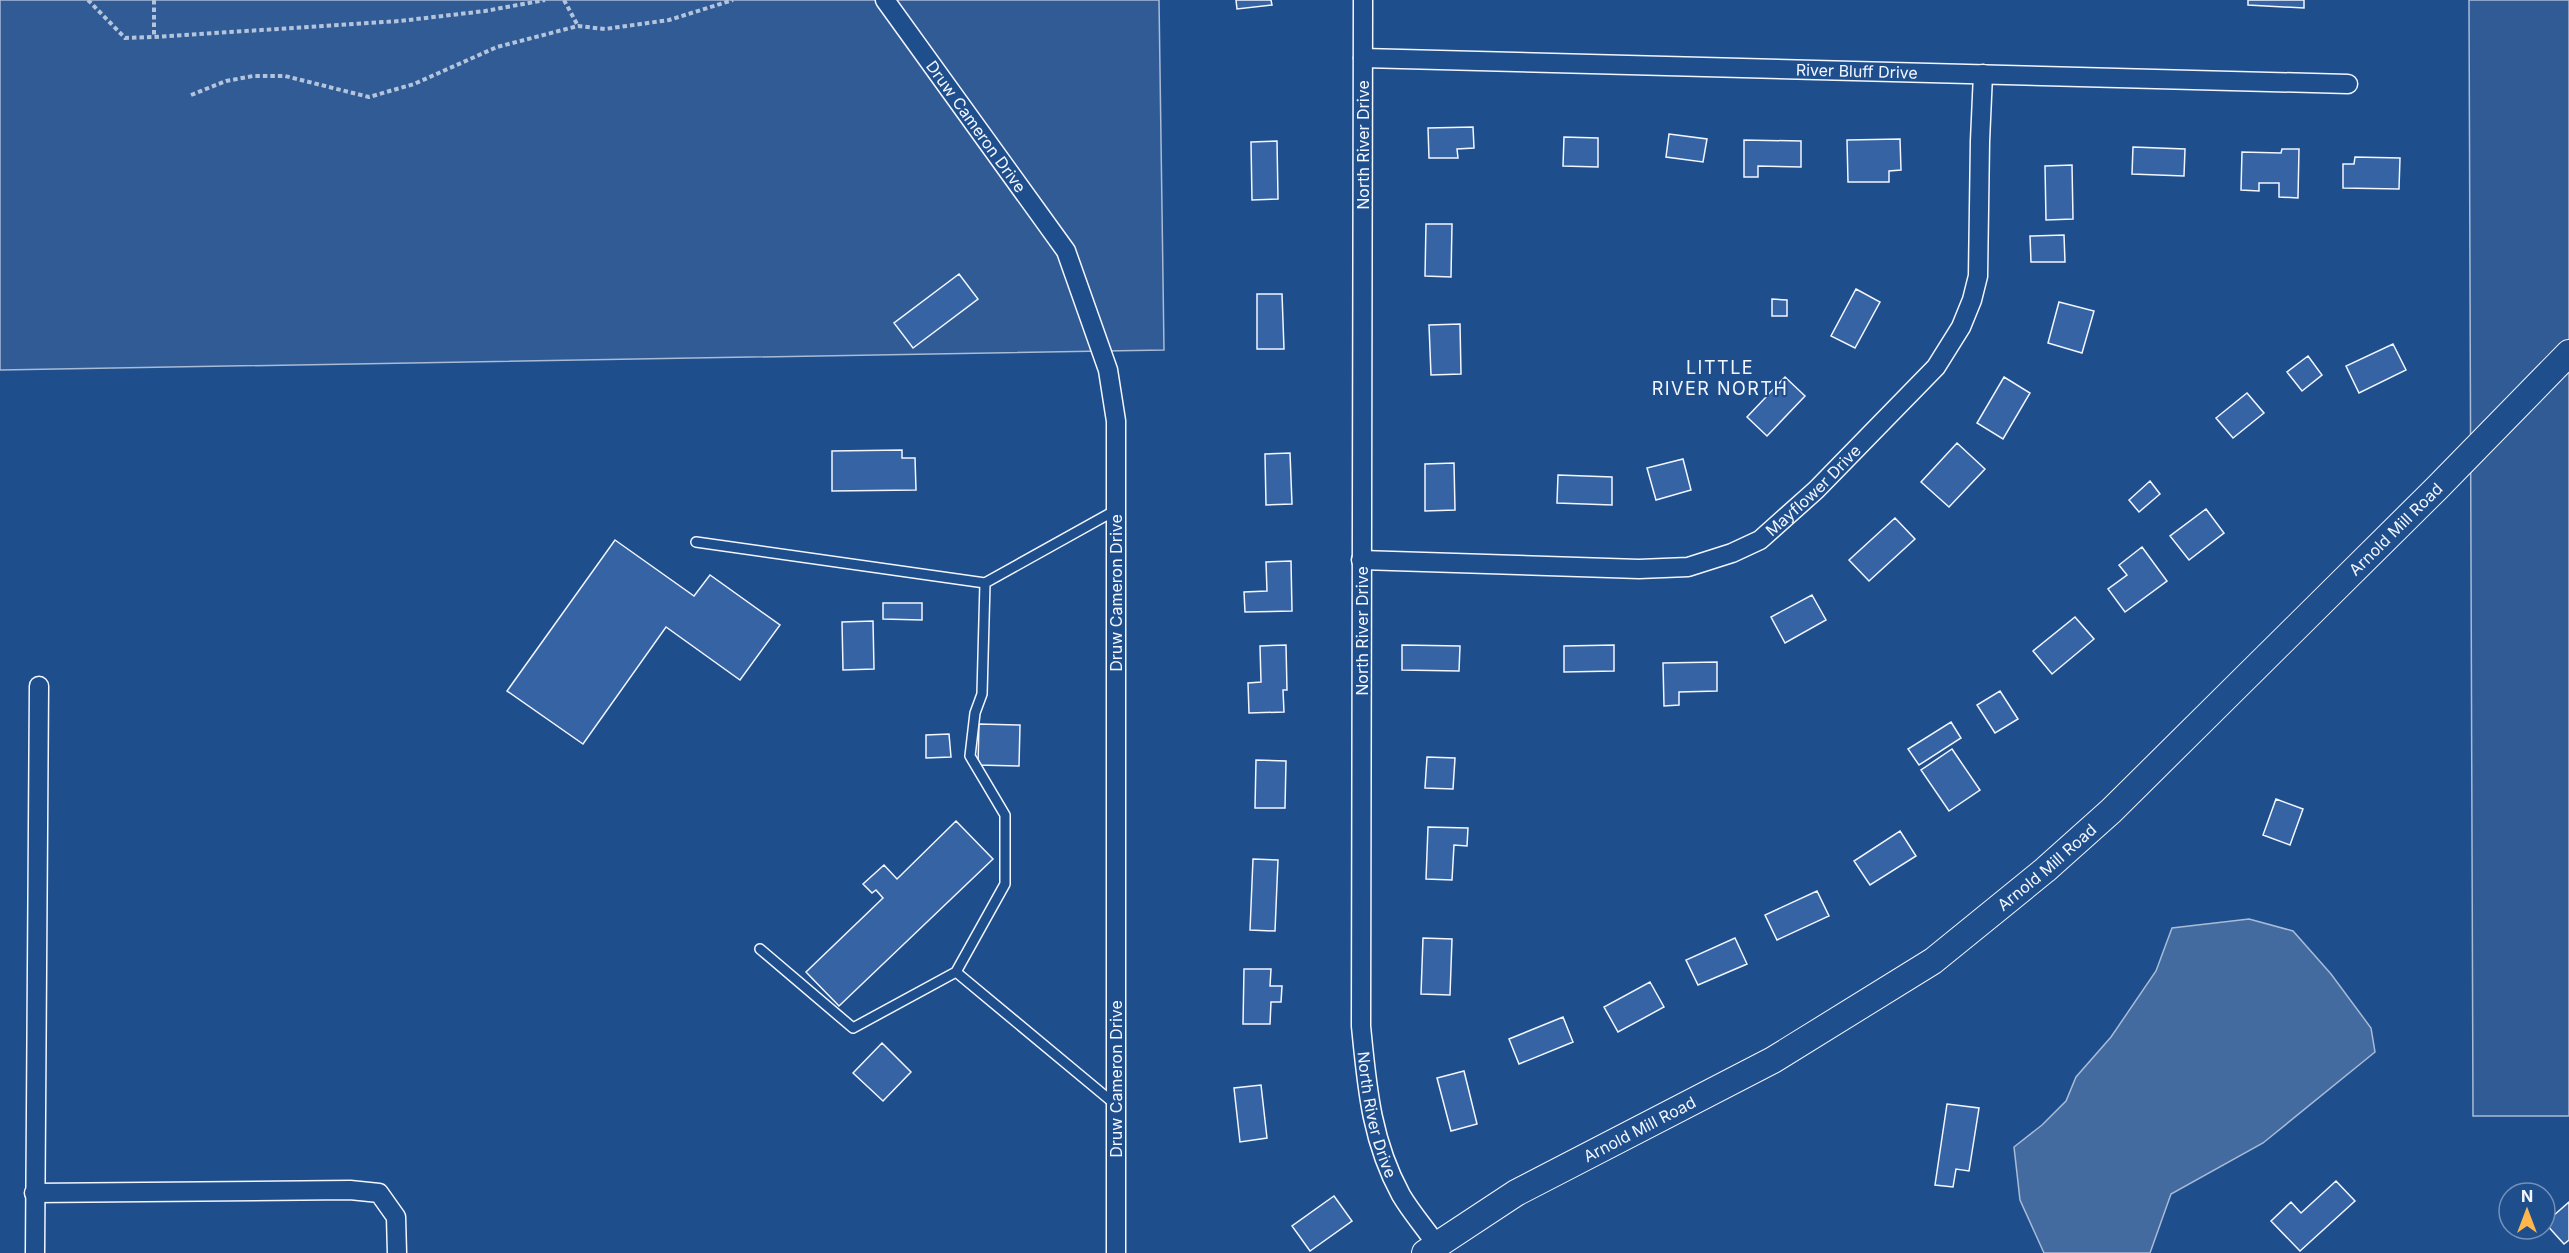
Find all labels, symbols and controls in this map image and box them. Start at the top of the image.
street label: Druw Cameron Drive [922,57,1030,196]
street label: River Bluff Drive [1796,59,1918,83]
street label: North River Drive [1353,80,1373,210]
district label: LITTLE RIVER NORTH [1652,357,1788,399]
street label: Mayflower Drive [1761,440,1865,540]
street label: Arnold Mill Road [2345,478,2447,580]
street label: Druw Cameron Drive [1106,514,1126,672]
street label: North River Drive [1352,566,1372,696]
street label: Arnold Mill Road [1993,819,2100,915]
street label: Druw Cameron Drive [1106,1000,1126,1158]
street label: North River Drive [1354,1050,1401,1181]
street label: Arnold Mill Road [1580,1092,1699,1166]
north arrow [2497,1181,2557,1241]
text: N [2521,1186,2533,1206]

